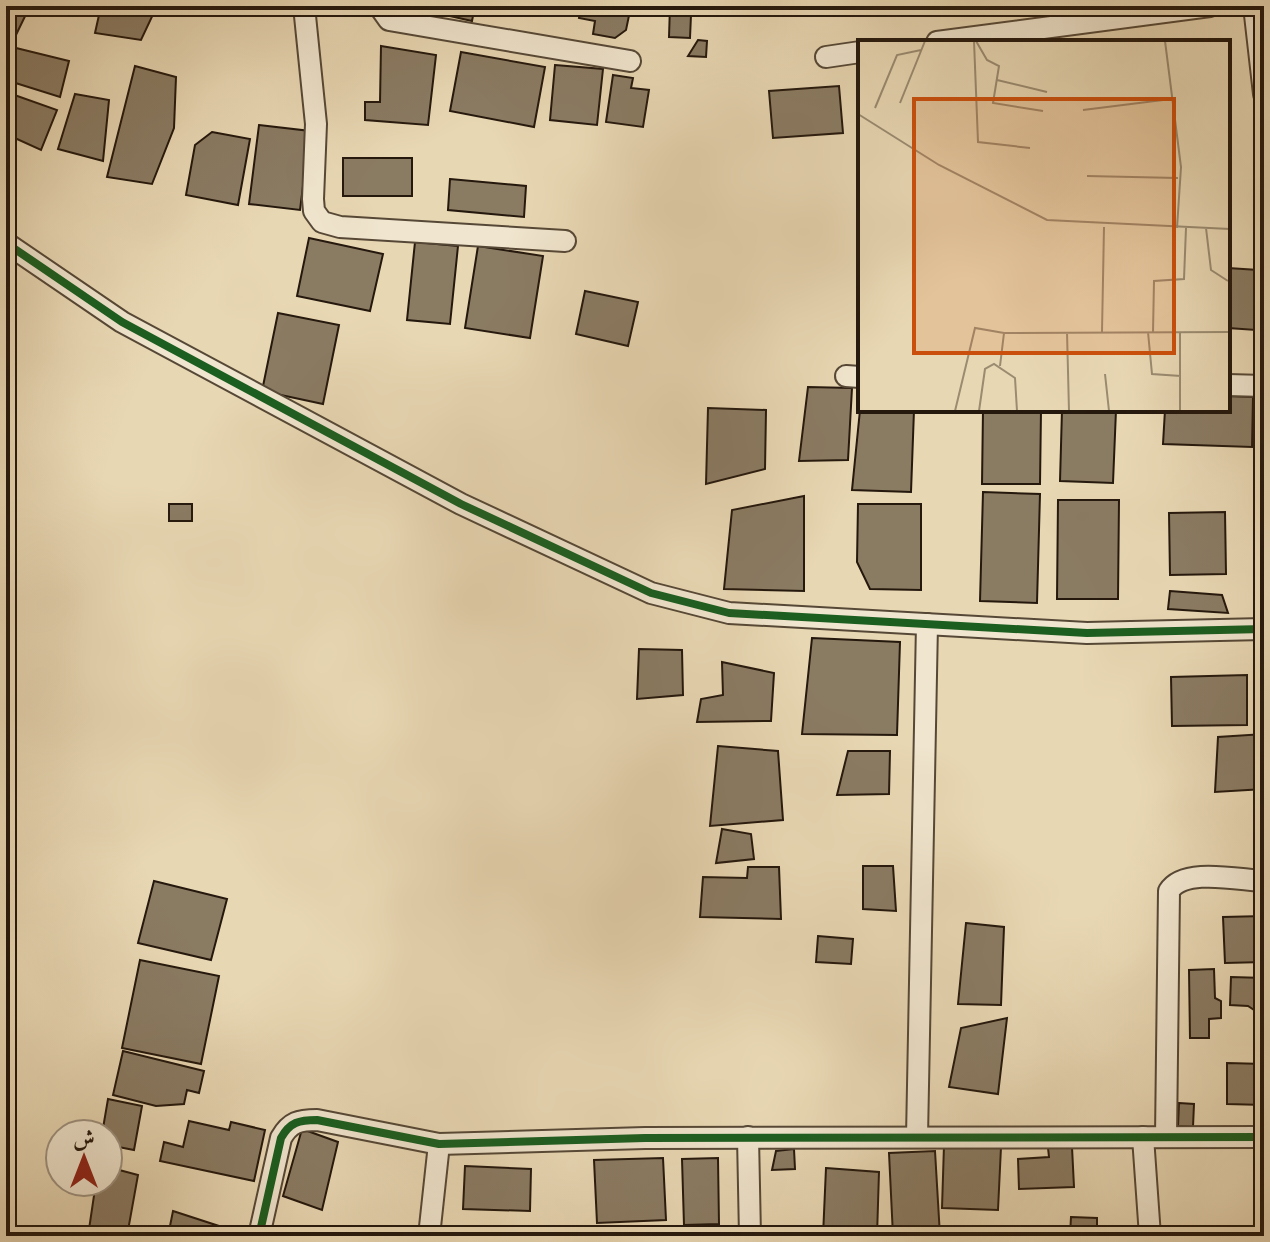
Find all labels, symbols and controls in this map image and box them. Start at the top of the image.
inset map [858,40,1230,412]
north arrow [44,1118,124,1198]
text: ش [73,1126,95,1154]

